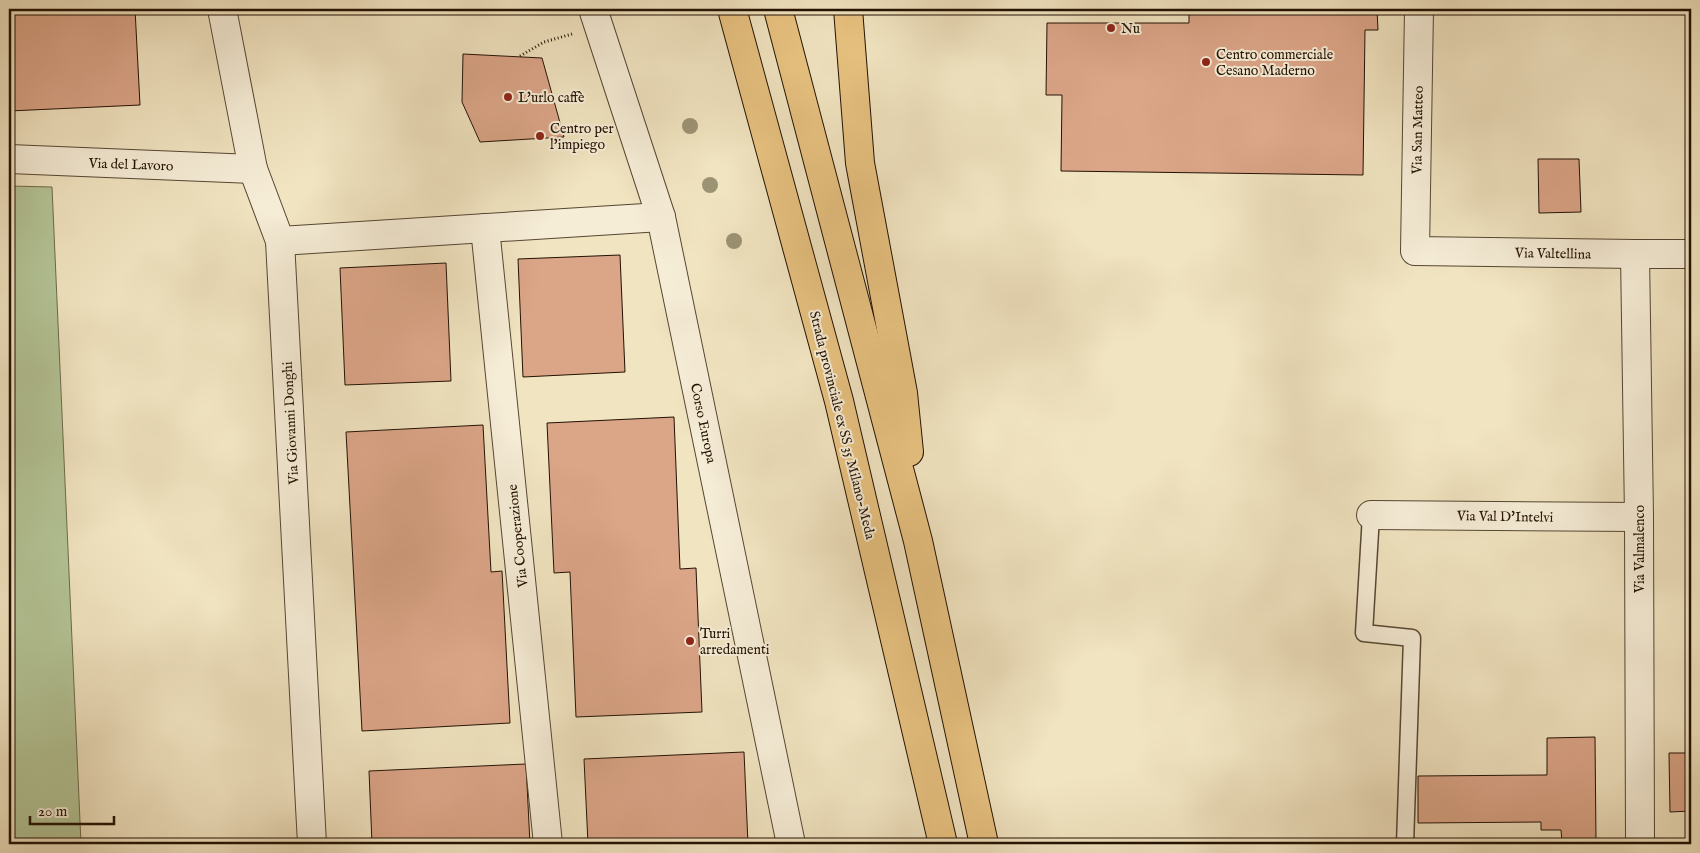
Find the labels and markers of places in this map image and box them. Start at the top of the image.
place label: Nu [1121,20,1140,38]
marker: Nu [1105,22,1117,34]
place label: Centro commerciale Cesano Maderno [1216,46,1334,80]
marker: Centro commerciale Cesano Maderno [1200,56,1212,68]
place label: L'urlo caffè [518,89,585,107]
marker: L'urlo caffè [502,91,514,103]
place label: Centro per l'impiego [550,120,614,154]
marker: Centro per l'impiego [534,130,546,142]
place label: Turri arredamenti [700,625,770,659]
marker: Turri arredamenti [684,635,696,647]

